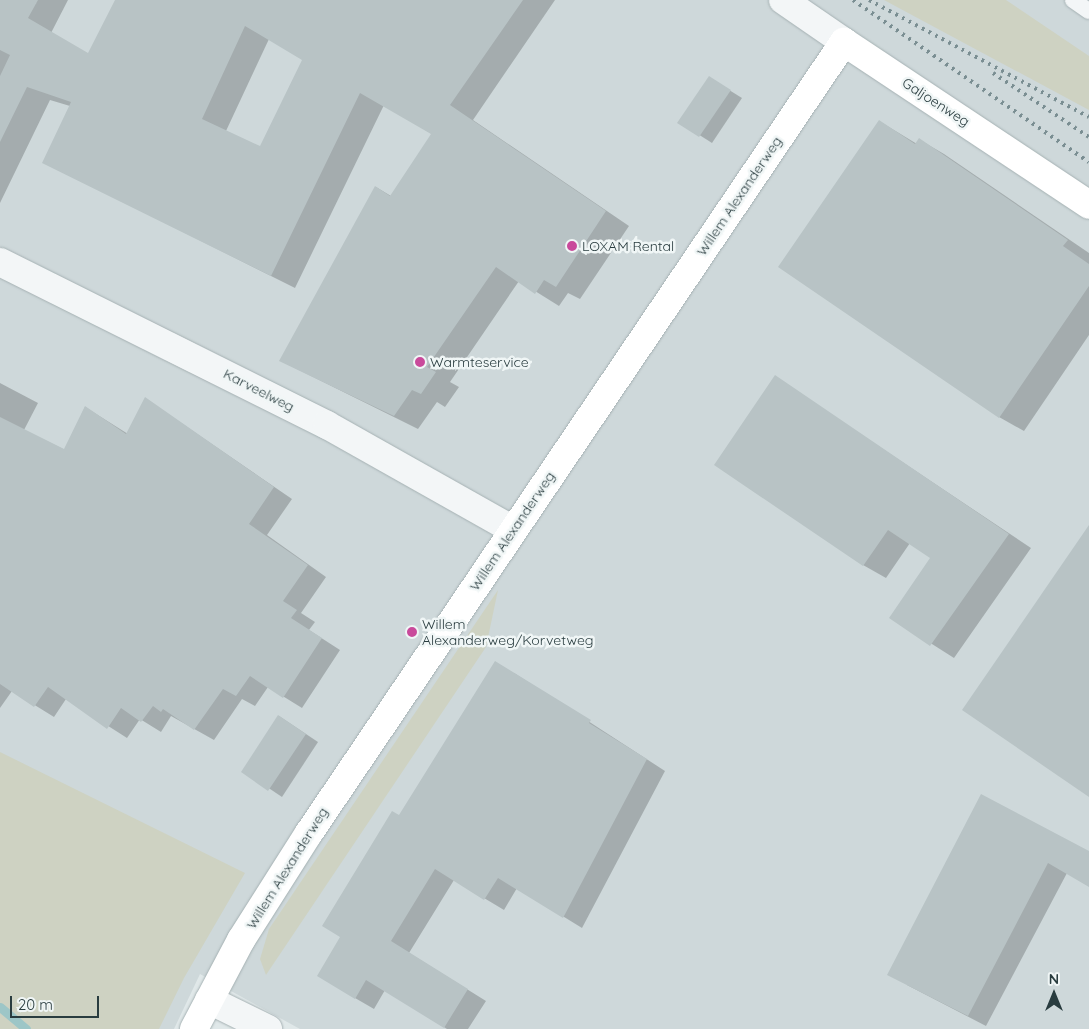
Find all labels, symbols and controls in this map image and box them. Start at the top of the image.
street label: Galjoenweg [899,74,973,130]
street label: Willem Alexanderweg [693,133,785,259]
place label: LOXAM Rental [582,238,674,254]
marker: LOXAM Rental [566,240,578,252]
place label: Warmteservice [430,354,529,370]
marker: Warmteservice [414,356,426,368]
street label: Karveelweg [221,365,297,415]
street label: Willem Alexanderweg [466,468,558,594]
place label: Willem Alexanderweg/Korvetweg [422,616,594,648]
marker: Willem Alexanderweg/Korvetweg [406,626,418,638]
street label: Willem Alexanderweg [243,804,331,932]
north arrow [1029,969,1079,1019]
text: N [1049,970,1059,988]
scale bar [12,986,101,1018]
text: 20 m [18,995,53,1014]

